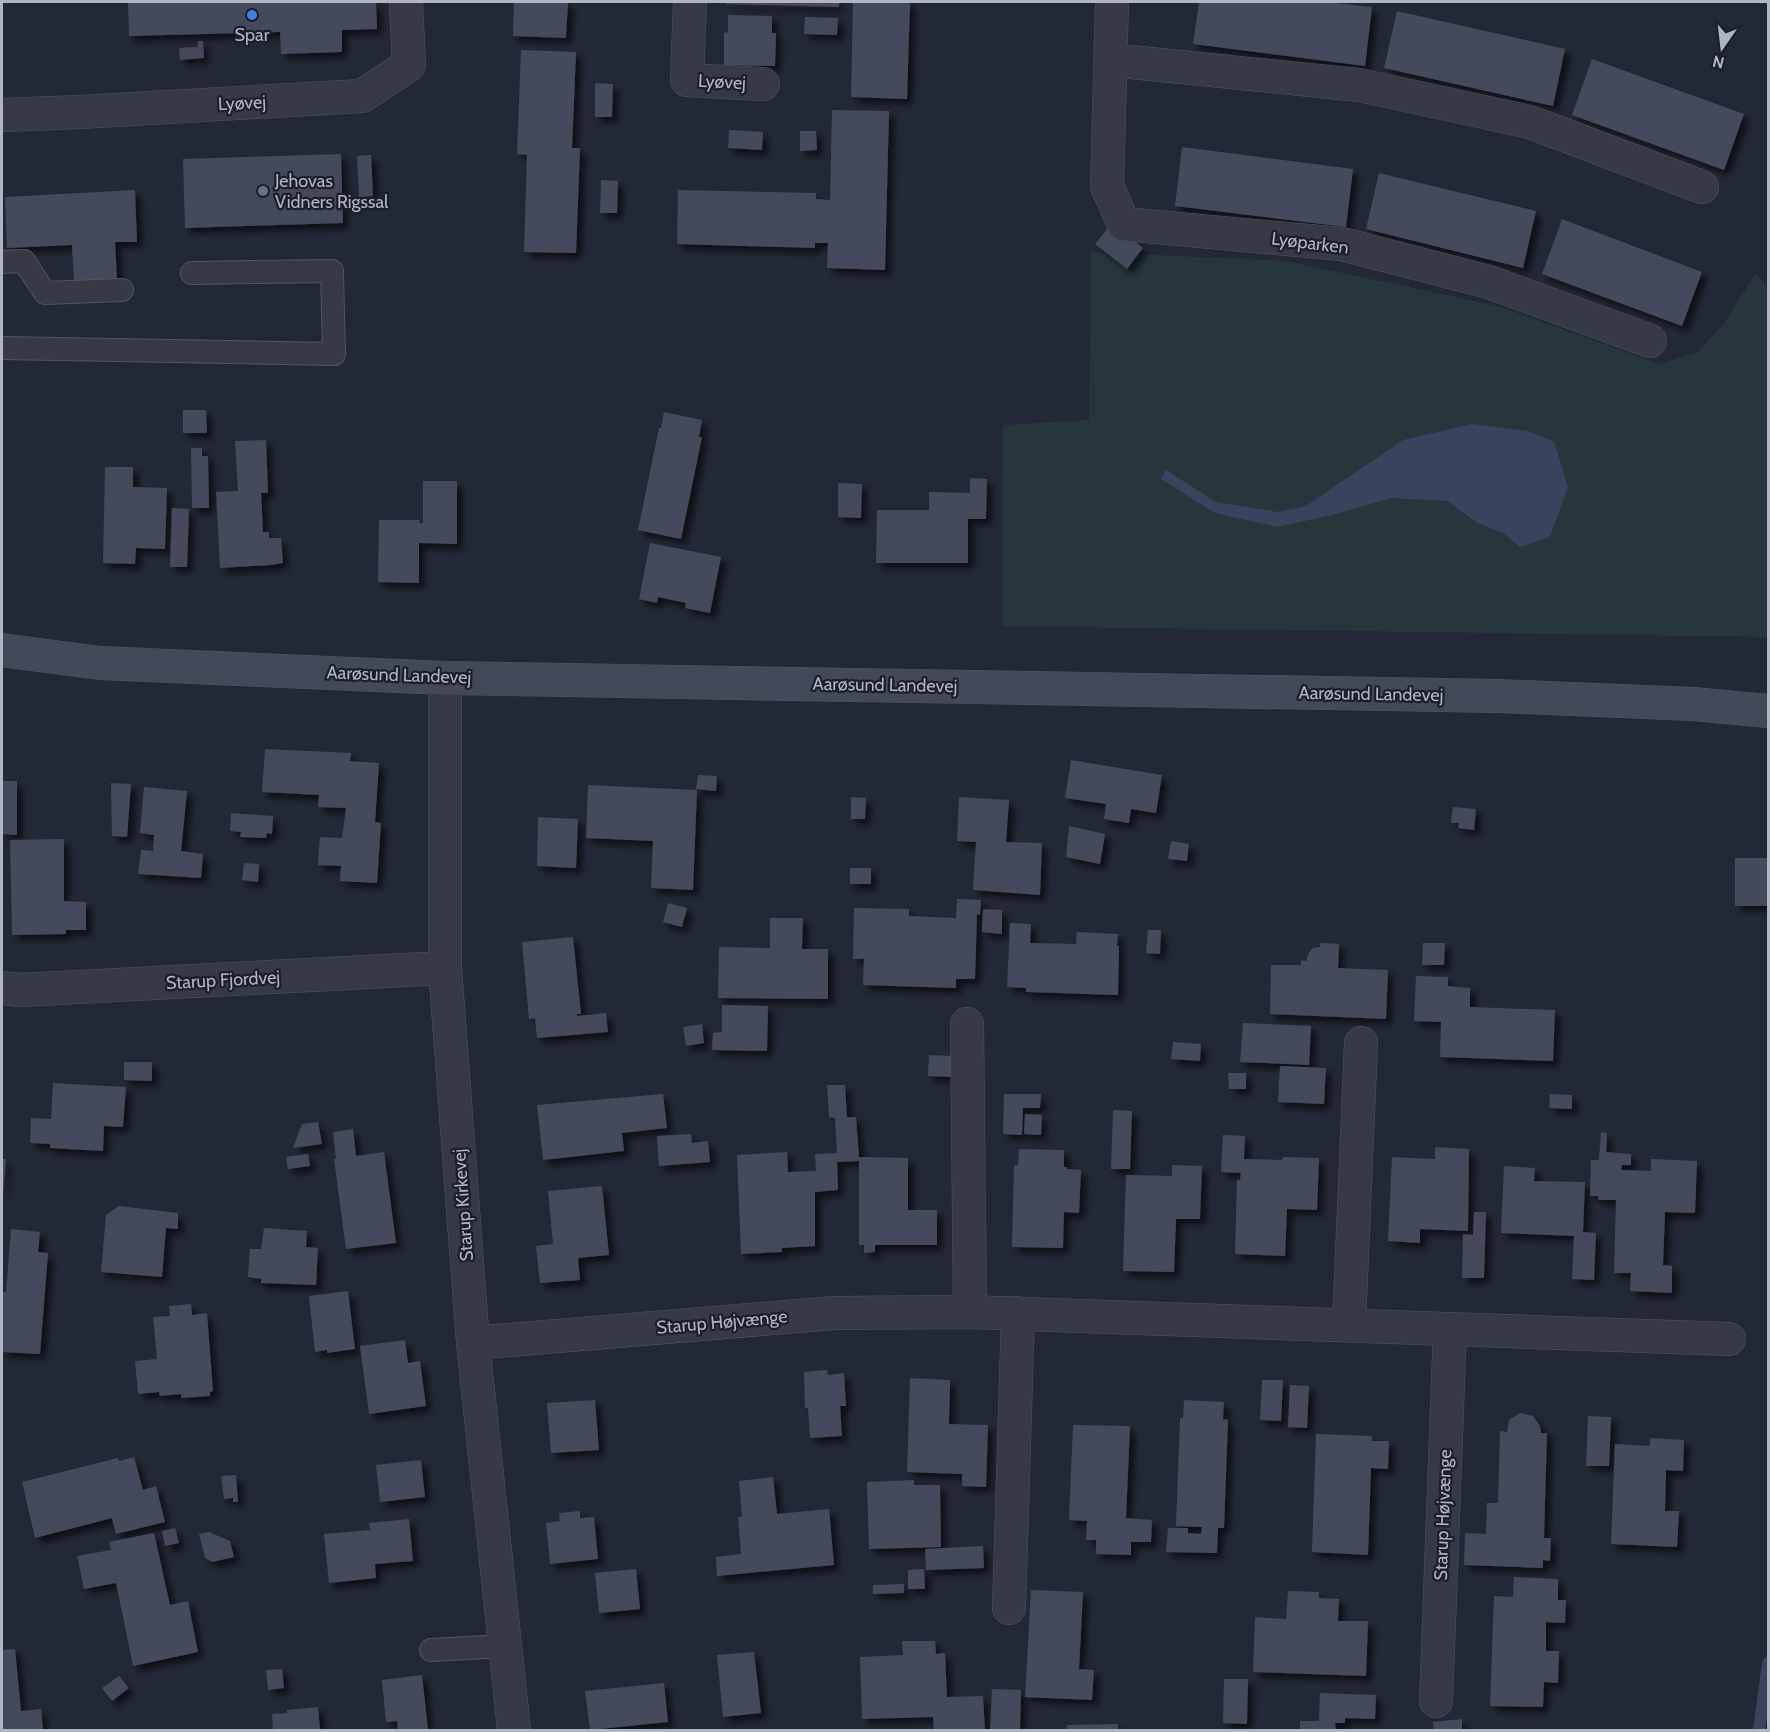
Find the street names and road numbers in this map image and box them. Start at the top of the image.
street label: Lyøvej [697,70,747,94]
street label: Lyøvej [217,91,267,115]
street label: Lyøparken [1270,227,1350,259]
street label: Aarøsund Landevej [326,661,472,689]
street label: Aarøsund Landevej [812,673,958,697]
street label: Aarøsund Landevej [1298,682,1444,706]
street label: Starup Fjordvej [165,966,281,994]
street label: Starup Kirkevej [448,1148,478,1262]
street label: Starup Højvænge [656,1305,788,1339]
street label: Starup Højvænge [1430,1449,1456,1581]

